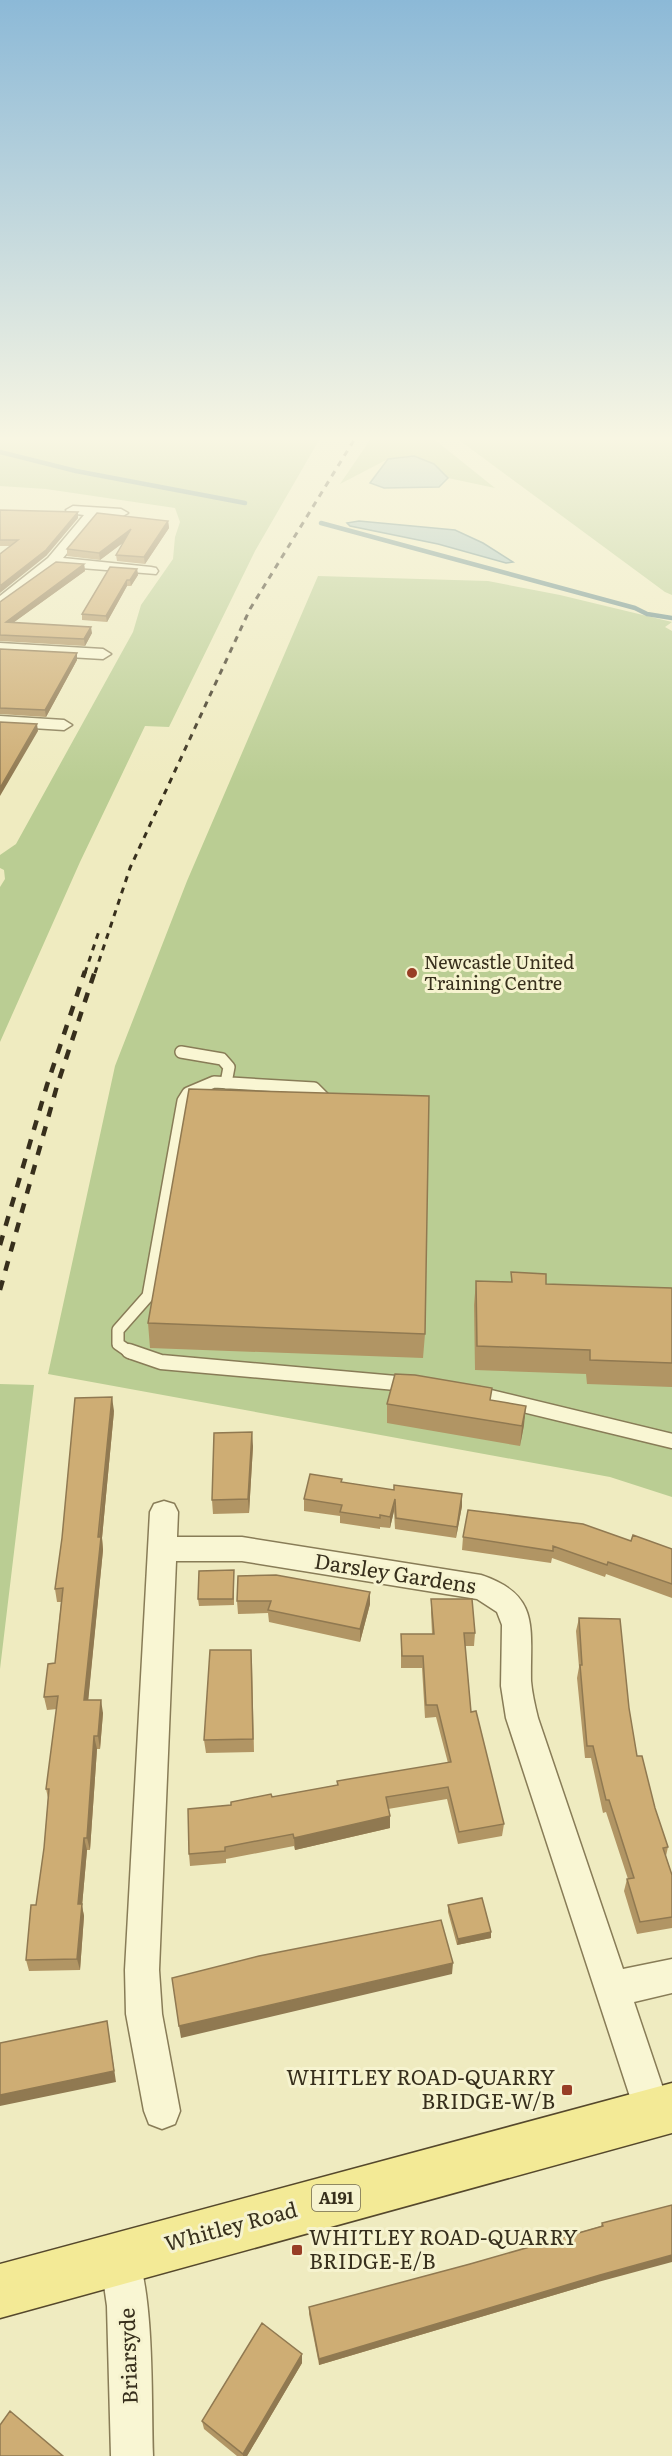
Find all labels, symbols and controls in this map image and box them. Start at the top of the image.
place label: Newcastle United Training Centre [424,948,574,996]
marker: Newcastle United Training Centre [405,966,419,980]
street label: Darsley Gardens [312,1543,479,1600]
place label: WHITLEY ROAD-QUARRY BRIDGE-W/B [286,2060,555,2115]
marker: WHITLEY ROAD-QUARRY BRIDGE-W/B [560,2083,574,2097]
road number: A191 [312,2185,360,2211]
street label: Whitley Road [160,2192,300,2257]
place label: WHITLEY ROAD-QUARRY BRIDGE-E/B [309,2220,578,2275]
marker: WHITLEY ROAD-QUARRY BRIDGE-E/B [290,2243,304,2257]
street label: Briarsyde [109,2307,144,2405]

